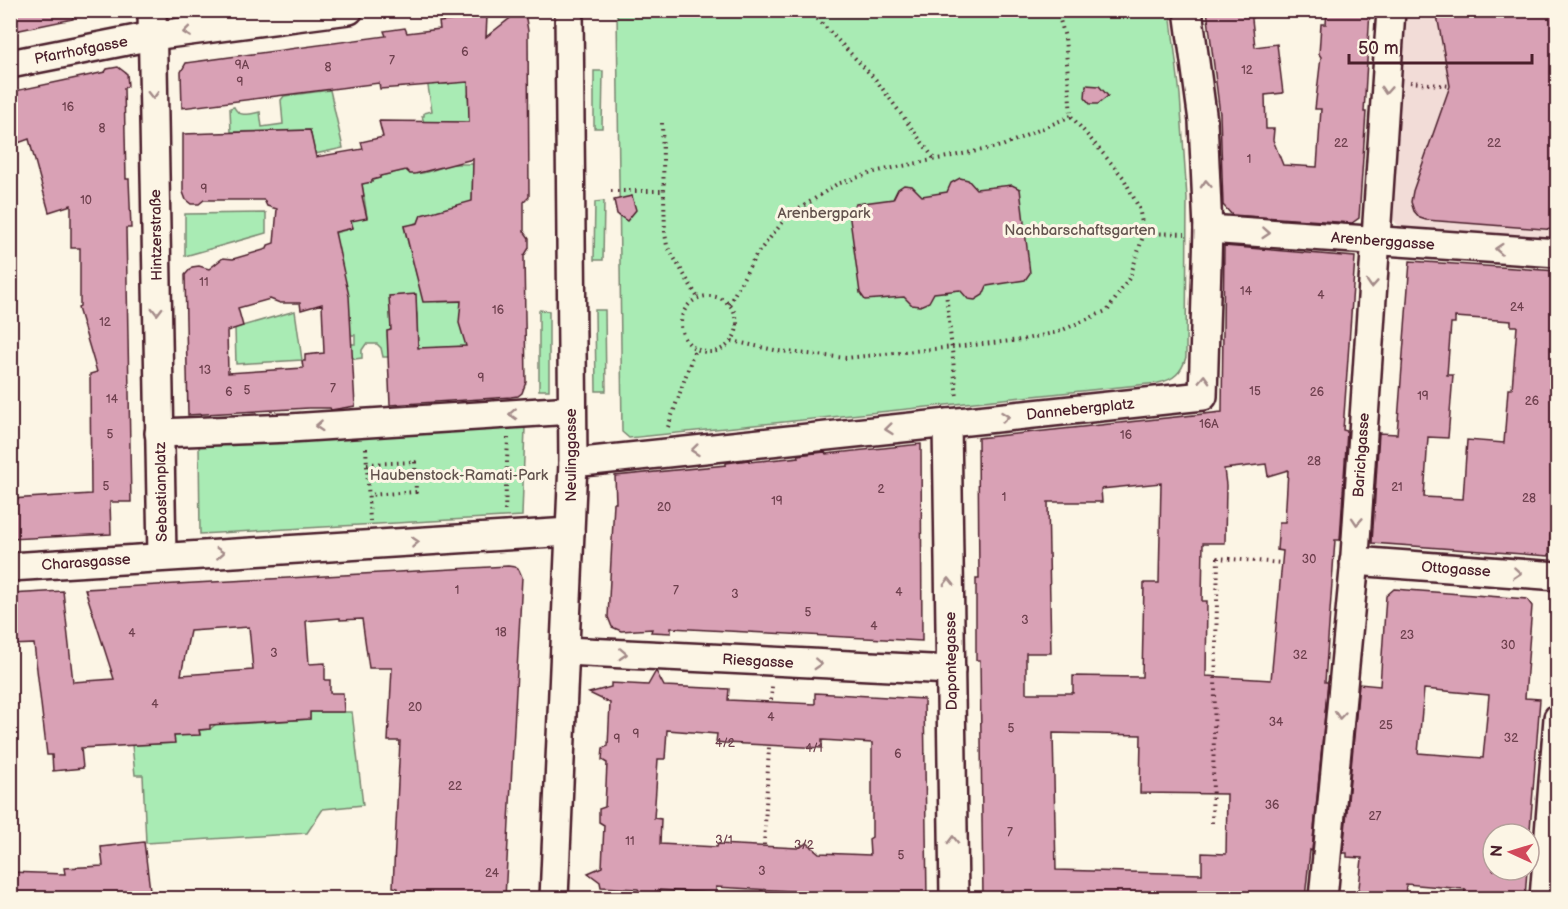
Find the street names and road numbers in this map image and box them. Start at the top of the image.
street label: Pfarrhofgasse [33,32,129,69]
street label: Hintzerstraße [146,189,167,281]
street label: Arenberggasse [1331,228,1436,255]
street label: Dannebergplatz [1025,394,1136,425]
street label: Neulinggasse [562,408,581,502]
street label: Barichgasse [1349,412,1374,498]
street label: Sebastianplatz [151,441,172,542]
street label: Charasgasse [41,550,131,575]
street label: Ottogasse [1421,558,1491,581]
street label: Dapontegasse [941,611,962,711]
street label: Riesgasse [722,650,794,673]

